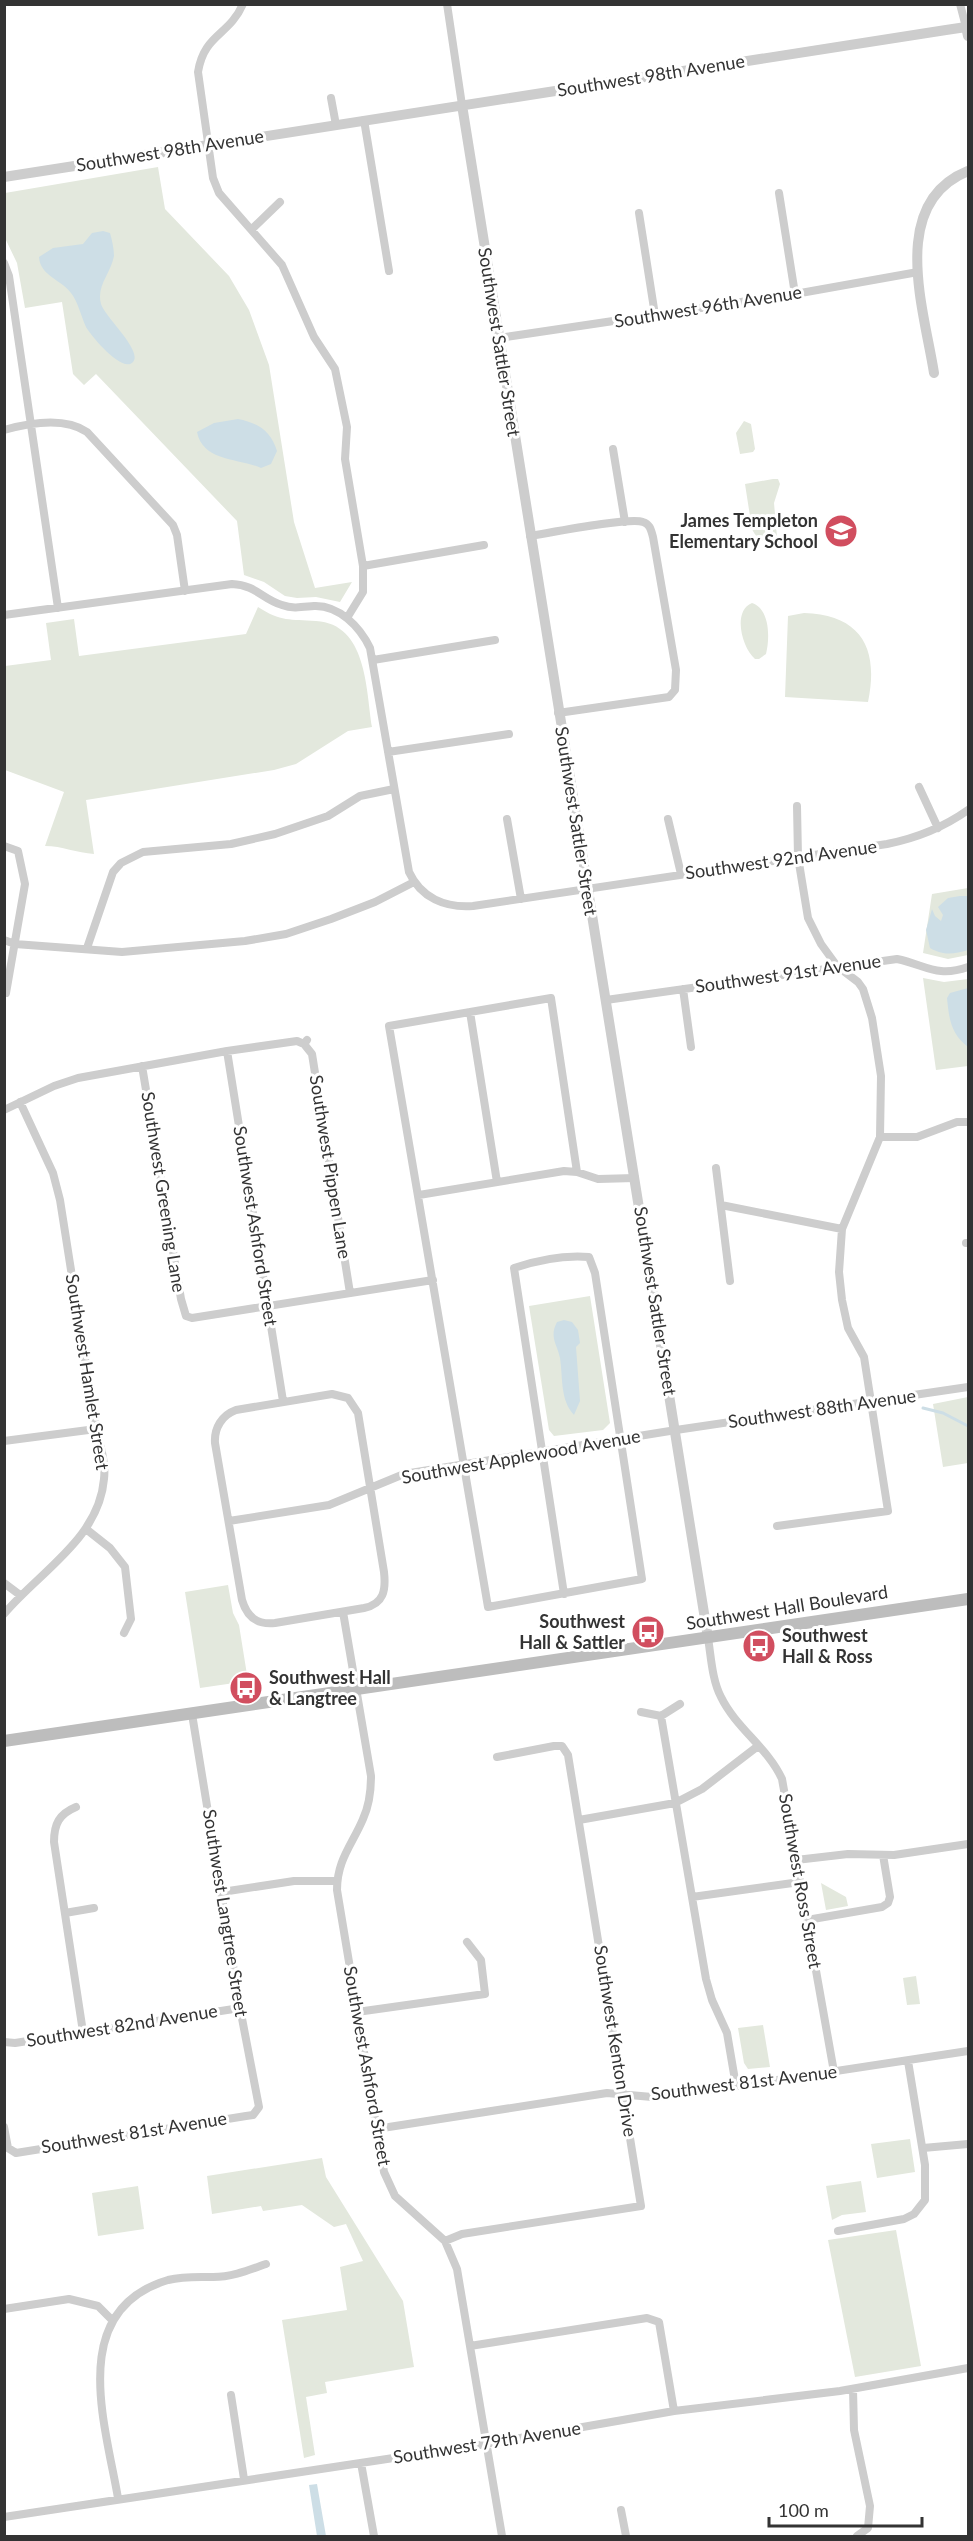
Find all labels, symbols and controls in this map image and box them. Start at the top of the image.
street label: Southwest 98th Avenue [555,49,746,101]
street label: Southwest 98th Avenue [74,124,265,176]
street label: Southwest Sattler Street [474,246,526,439]
street label: Southwest 96th Avenue [612,280,803,332]
place label: James Templeton Elementary School [669,509,818,552]
school or university icon: James Templeton Elementary School [823,513,859,549]
street label: Southwest Sattler Street [551,725,603,918]
street label: Southwest 92nd Avenue [684,835,878,883]
street label: Southwest 91st Avenue [693,949,882,997]
street label: Southwest Pippen Lane [306,1073,356,1260]
street label: Southwest Greening Lane [137,1090,191,1294]
street label: Southwest Ashford Street [229,1124,283,1328]
street label: Southwest Sattler Street [630,1205,682,1398]
street label: Southwest Hamlet Street [62,1272,114,1472]
street label: Southwest 88th Avenue [726,1384,917,1432]
street label: Southwest Applewood Avenue [400,1424,642,1488]
street label: Southwest Hall Boulevard [684,1580,889,1634]
place label: Southwest Hall & Sattler [519,1610,625,1653]
bus stop icon: Southwest Hall & Sattler [630,1614,666,1650]
place label: Southwest Hall & Ross [782,1624,873,1667]
bus stop icon: Southwest Hall & Ross [741,1628,777,1664]
place label: Southwest Hall & Langtree [269,1666,391,1709]
bus stop icon: Southwest Hall & Langtree [228,1670,264,1706]
street label: Southwest Ross Street [775,1792,827,1971]
street label: Southwest Langtree Street [199,1807,253,2019]
street label: Southwest Kenton Drive [590,1944,642,2138]
street label: Southwest Ashford Street [340,1964,396,2168]
street label: Southwest 82nd Avenue [25,1999,219,2051]
street label: Southwest 81st Avenue [649,2060,838,2104]
street label: Southwest 81st Avenue [40,2106,228,2158]
street label: Southwest 79th Avenue [391,2416,582,2468]
scale bar [769,2490,922,2528]
text: 100 m [778,2499,829,2521]

